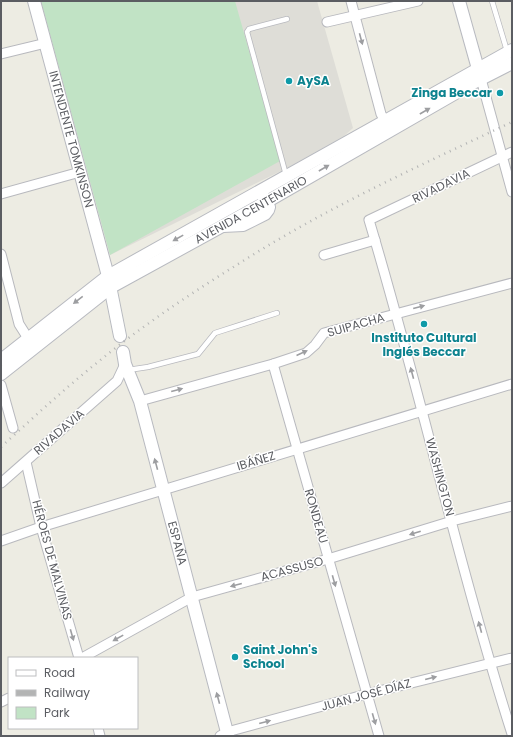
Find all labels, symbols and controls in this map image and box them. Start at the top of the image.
one-way arrow [359,32,365,45]
street label: INTENDENTE TOMKINSON [45,69,98,209]
place label: AySA [297,72,330,89]
marker: AySA [284,76,294,86]
place label: Zinga Beccar [411,84,492,101]
marker: Zinga Beccar [495,88,505,98]
one-way arrow [419,108,431,115]
street label: RIVADAVIA [409,164,472,207]
one-way arrow [318,165,330,172]
street label: AVENIDA CENTENARIO [191,171,310,248]
one-way arrow [172,234,183,241]
one-way arrow [72,296,83,304]
one-way arrow [414,304,426,310]
street label: SUIPACHA [325,308,386,341]
marker: Instituto Cultural Inglés Beccar [419,319,429,329]
place label: Instituto Cultural Inglés Beccar [371,329,477,360]
one-way arrow [296,350,308,357]
one-way arrow [409,366,415,379]
one-way arrow [171,387,184,393]
street label: RIVADAVIA [30,405,88,458]
street label: WASHINGTON [422,436,459,518]
street label: IBÁÑEZ [234,447,277,474]
one-way arrow [153,458,159,471]
street label: RONDEAU [301,487,332,545]
street label: HÉROES DE MALVINAS [28,498,77,622]
street label: ESPAÑA [164,519,192,567]
one-way arrow [408,530,420,536]
street label: ACASSUSO [259,552,325,585]
one-way arrow [331,575,337,587]
one-way arrow [230,582,242,588]
one-way arrow [477,620,483,632]
one-way arrow [69,629,75,641]
one-way arrow [112,635,124,641]
place label: Saint John's School [243,641,318,672]
marker: Saint John's School [230,652,240,662]
legend [8,657,138,729]
text: Road [44,664,75,681]
street label: JUAN JOSÉ DÍAZ [319,674,413,715]
one-way arrow [425,675,438,681]
text: Railway [44,684,90,701]
one-way arrow [215,692,221,705]
text: Park [44,704,71,721]
one-way arrow [371,713,377,725]
one-way arrow [259,719,271,725]

